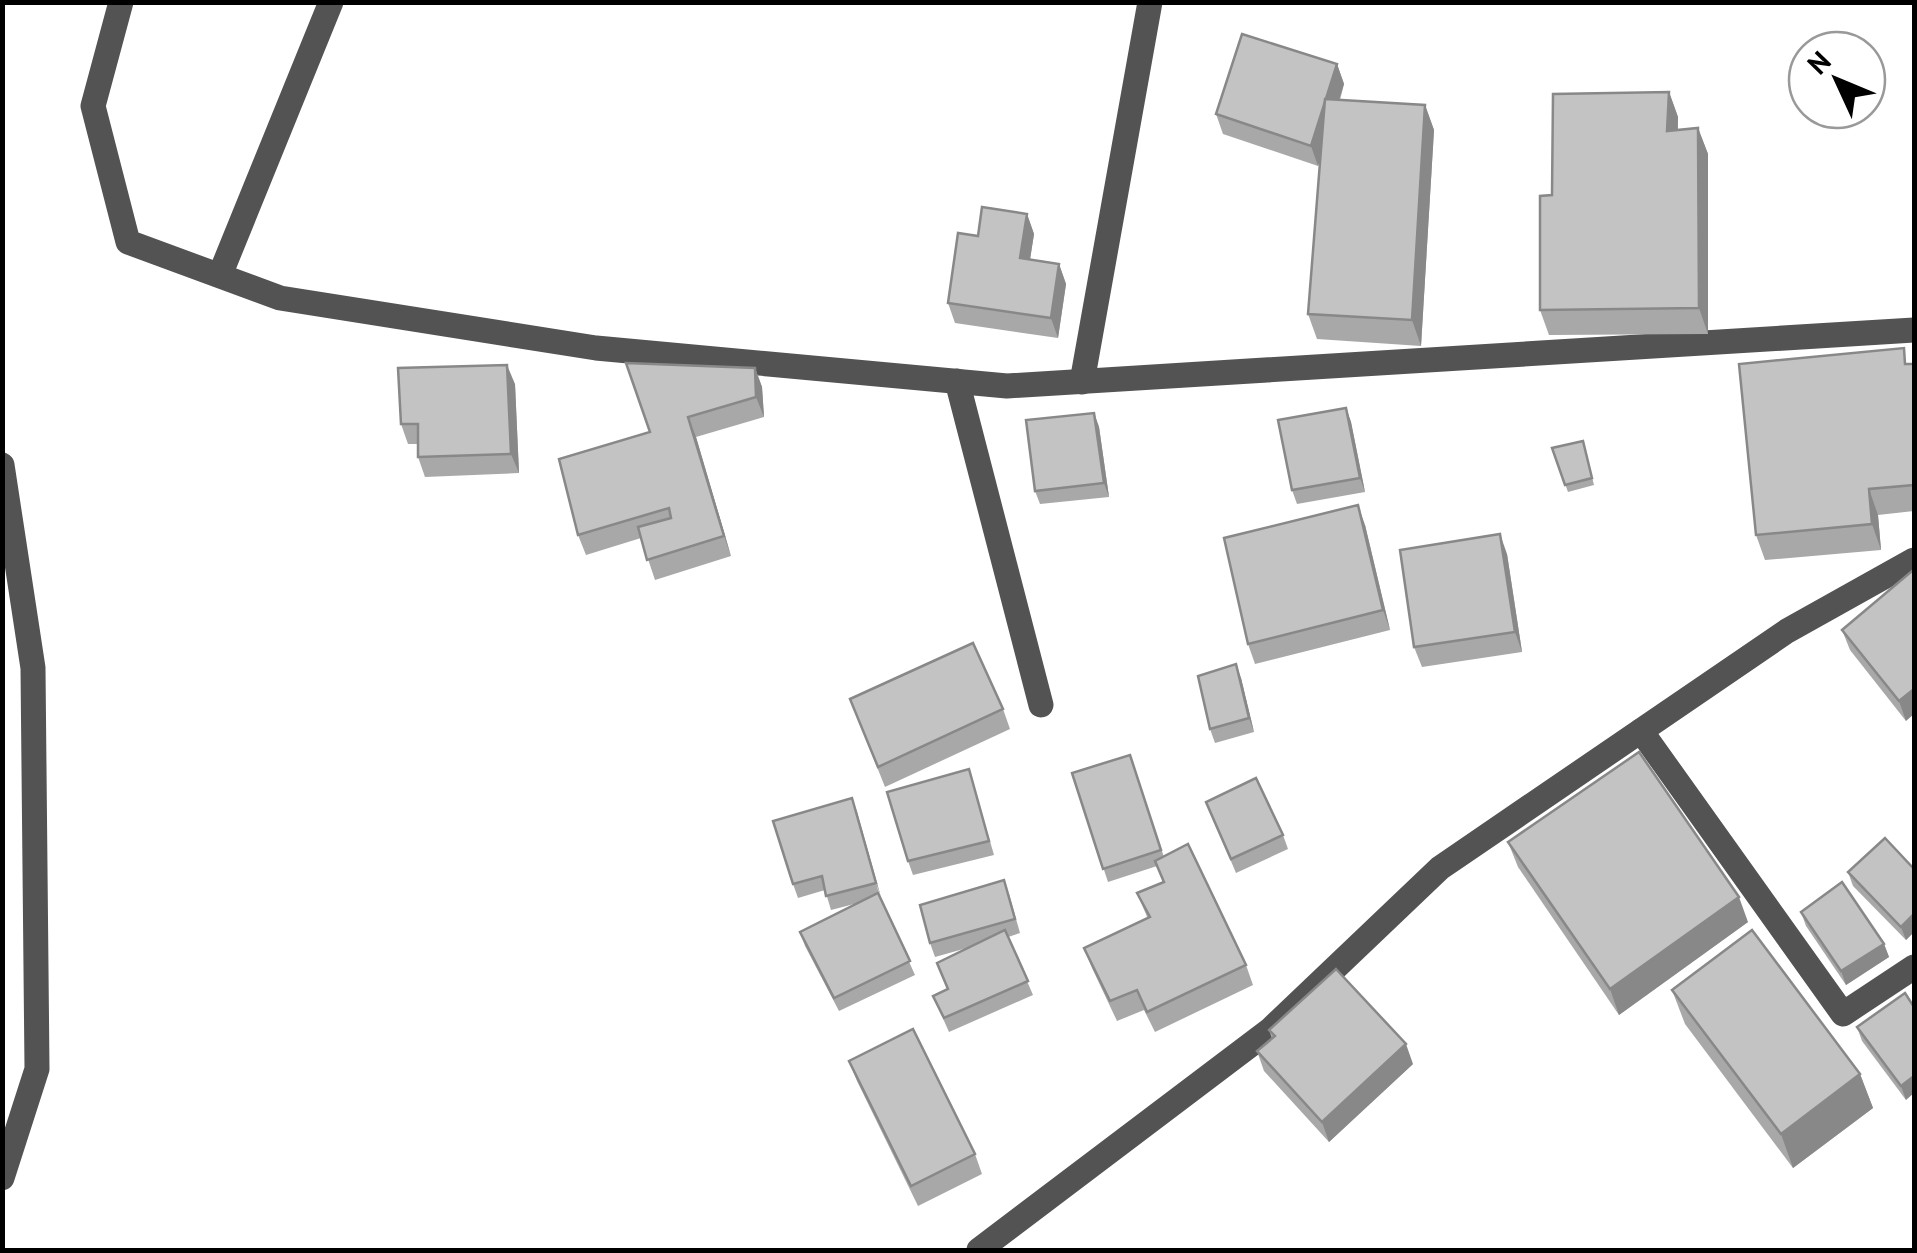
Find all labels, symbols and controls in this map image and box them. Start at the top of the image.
north arrow [1787,30,1887,130]
text: N [1799,43,1838,82]

